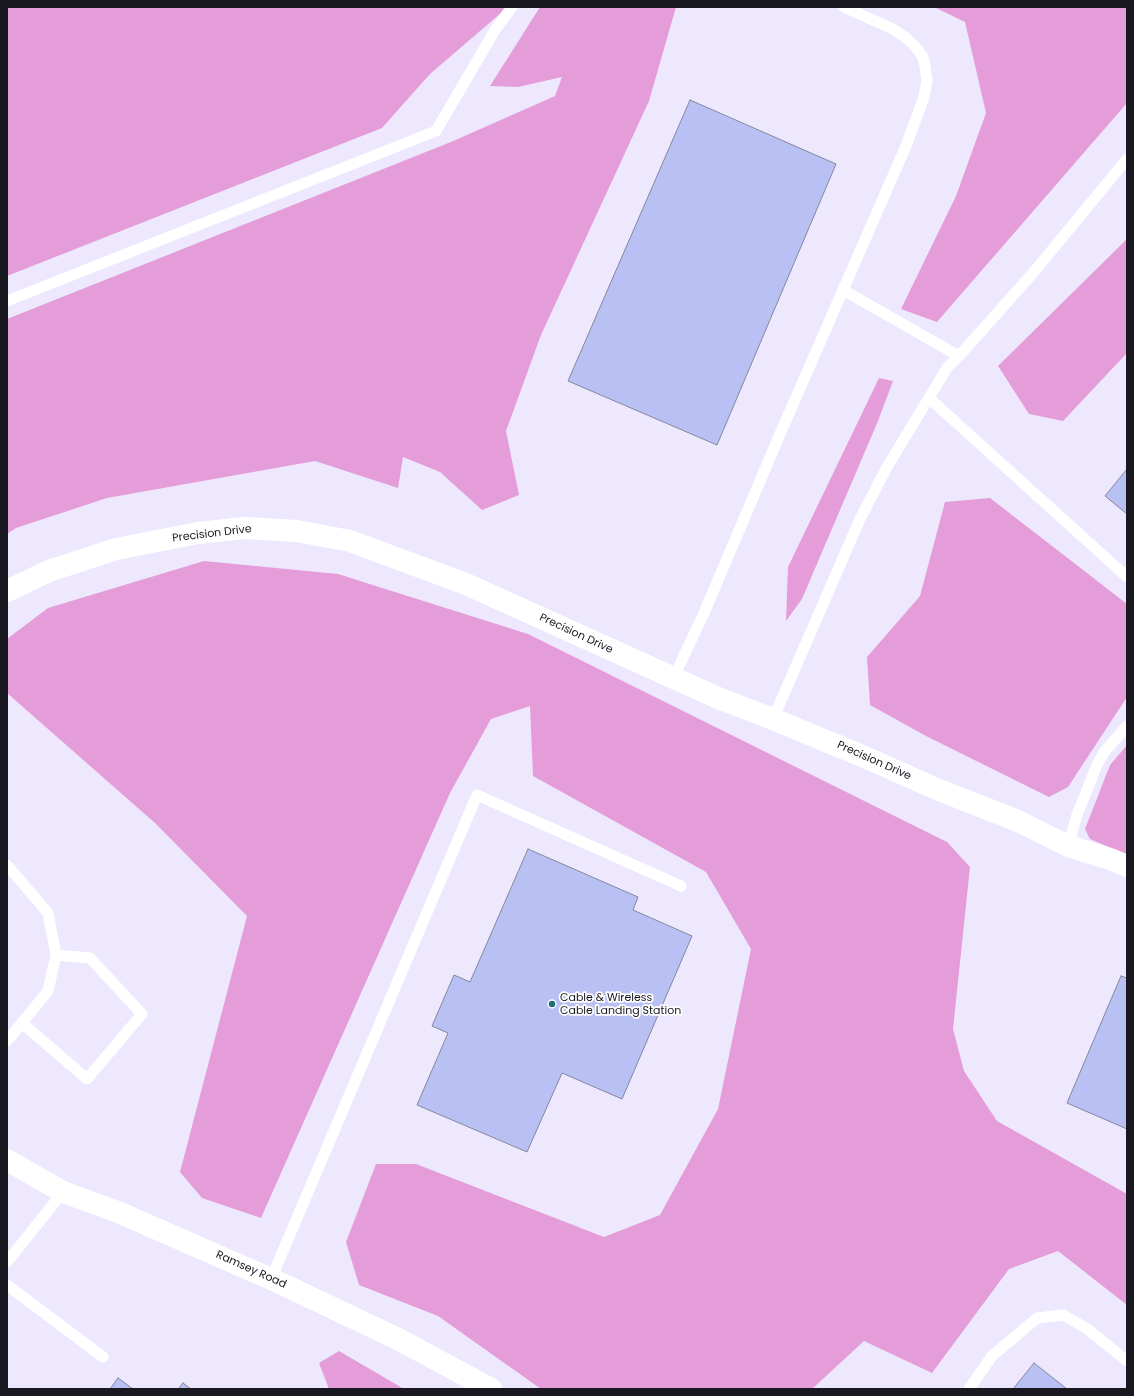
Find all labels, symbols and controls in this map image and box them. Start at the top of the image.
street label: Precision Drive [172,523,252,545]
street label: Precision Drive [537,611,615,657]
street label: Precision Drive [835,739,913,783]
place label: Cable & Wireless Cable Landing Station [560,991,681,1017]
marker: Cable & Wireless Cable Landing Station [547,999,557,1009]
street label: Ramsey Road [214,1249,288,1291]

